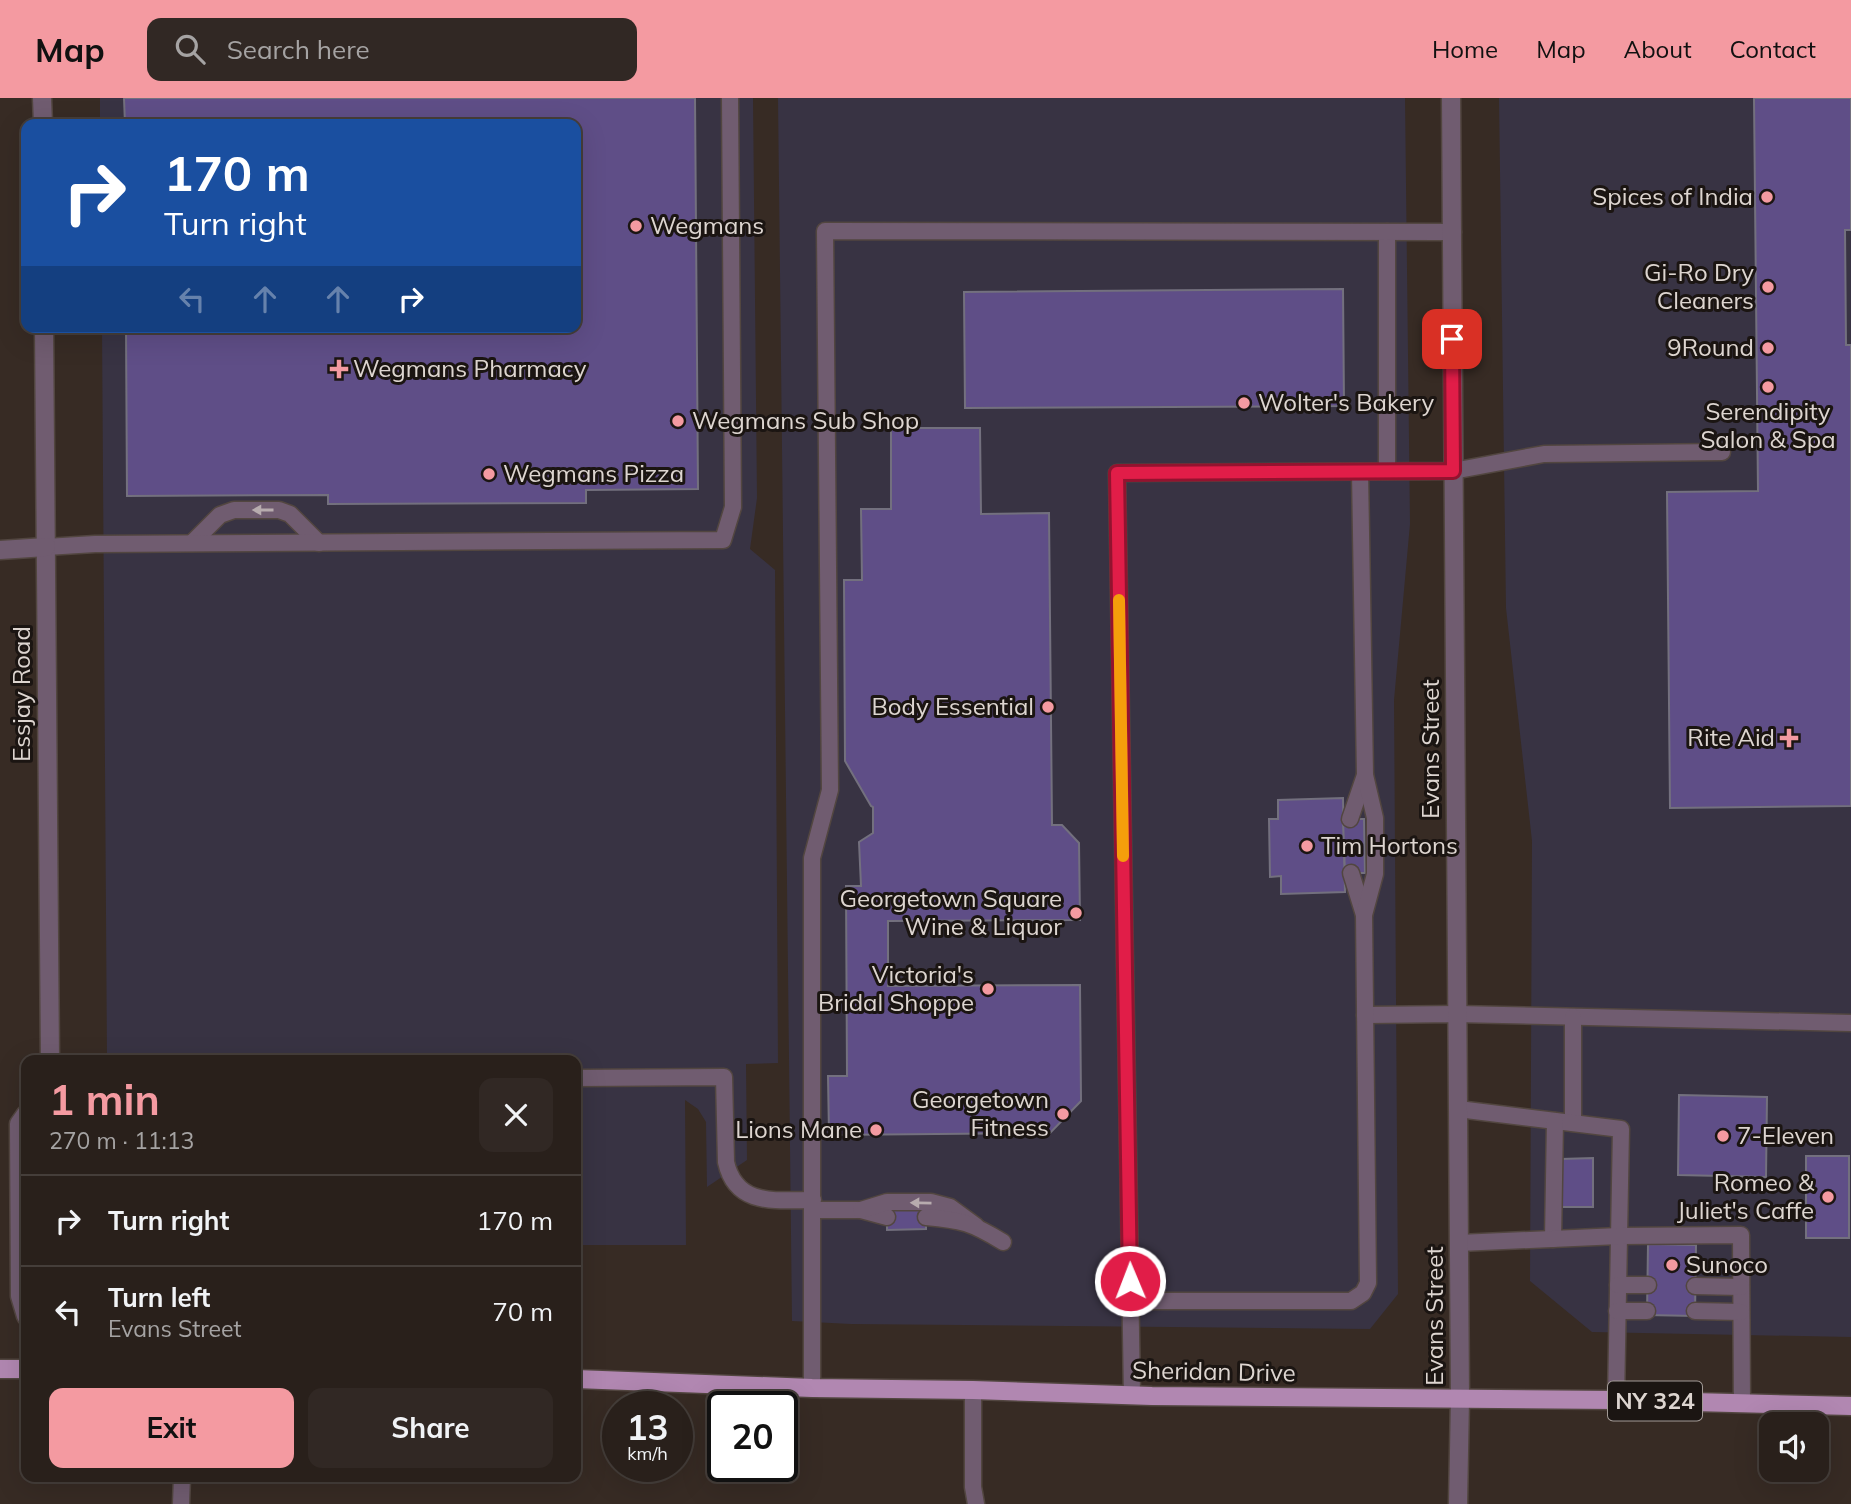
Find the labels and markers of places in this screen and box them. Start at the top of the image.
place label: Spices of India [1592,181,1753,211]
marker: Spices of India [1759,189,1775,205]
place label: Wegmans [650,210,764,240]
marker: Wegmans [628,218,644,234]
place label: Gi-Ro Dry Cleaners [1644,257,1754,315]
marker: Gi-Ro Dry Cleaners [1760,279,1776,295]
pin [1422,309,1482,369]
place label: 9Round [1667,332,1754,362]
marker: 9Round [1760,340,1776,356]
place label: Wegmans Pharmacy [353,353,587,383]
marker: Wegmans Pharmacy [331,361,347,377]
marker: Serendipity Salon & Spa [1760,379,1776,395]
place label: Wolter's Bakery [1258,387,1434,417]
marker: Wolter's Bakery [1236,395,1252,411]
place label: Serendipity Salon & Spa [1700,396,1836,454]
place label: Wegmans Sub Shop [692,405,919,435]
marker: Wegmans Sub Shop [670,413,686,429]
place label: Wegmans Pizza [503,458,684,488]
marker: Wegmans Pizza [481,466,497,482]
place label: Body Essential [871,691,1034,721]
marker: Body Essential [1040,699,1056,715]
place label: Rite Aid [1687,722,1775,752]
marker: Rite Aid [1781,730,1797,746]
place label: Tim Hortons [1321,830,1458,860]
marker: Tim Hortons [1299,838,1315,854]
place label: Georgetown Square Wine & Liquor [839,883,1062,941]
marker: Georgetown Square Wine & Liquor [1068,905,1084,921]
place label: Victoria's Bridal Shoppe [818,959,974,1017]
marker: Victoria's Bridal Shoppe [980,981,996,997]
place label: Georgetown Fitness [912,1084,1049,1142]
marker: Georgetown Fitness [1055,1106,1071,1122]
place label: Lions Mane [735,1114,862,1144]
place label: 7-Eleven [1737,1120,1834,1150]
marker: Lions Mane [868,1122,884,1138]
marker: 7-Eleven [1715,1128,1731,1144]
place label: Romeo & Juliet's Caffe [1677,1167,1815,1225]
marker: Romeo & Juliet's Caffe [1820,1189,1836,1205]
place label: Sunoco [1686,1249,1768,1279]
marker: Sunoco [1664,1257,1680,1273]

